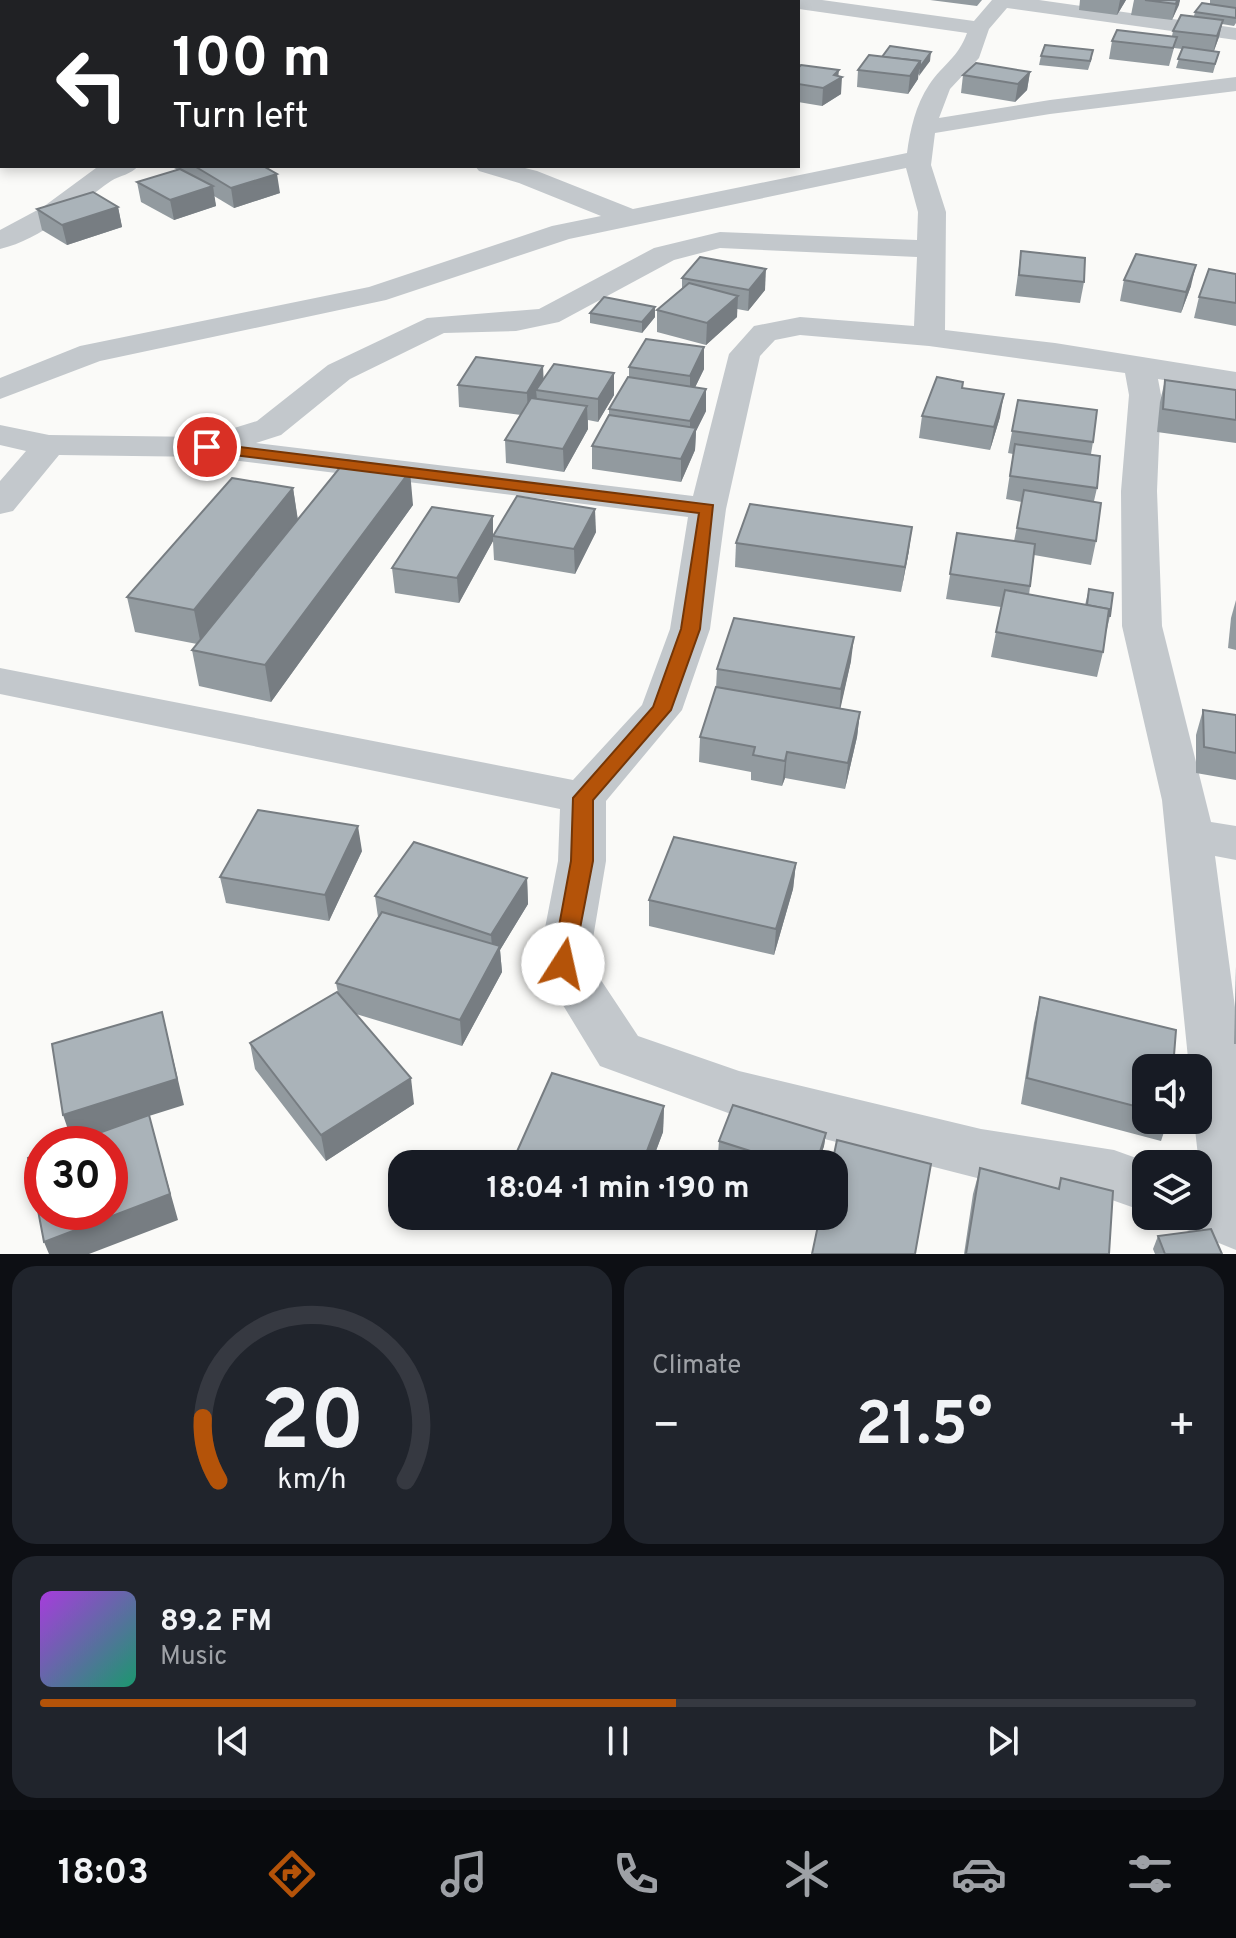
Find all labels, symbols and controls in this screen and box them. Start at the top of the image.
text: 100 m [172,26,331,96]
icon: left [40,32,144,136]
text: Turn left [172,95,309,141]
pin [173,413,241,481]
icon: arrive [185,425,229,469]
position arrow [521,922,605,1006]
map controls [1132,1054,1212,1230]
button: sound [1132,1054,1212,1134]
speed limit sign: 30 [24,1126,128,1230]
button: layers [1132,1150,1212,1230]
text: 18:04 · 1 min · 190 m [486,1171,750,1208]
text: Climate [652,1350,741,1383]
text: 20 [259,1374,365,1479]
text: 21.5° [855,1390,993,1466]
text: − [652,1400,680,1456]
text: + [1168,1400,1196,1456]
text: km/h [277,1463,347,1499]
text: 89.2 FM [160,1604,272,1641]
text: Music [160,1641,227,1674]
icon: previous [211,1719,255,1763]
icon: pause [596,1719,640,1763]
icon: next [981,1719,1025,1763]
icon: directions [264,1846,320,1902]
icon: music [436,1846,492,1902]
icon: phone [608,1846,664,1902]
icon: climate [779,1846,835,1902]
icon: car [951,1846,1007,1902]
icon: filters [1122,1846,1178,1902]
text: 18:03 [58,1851,149,1897]

